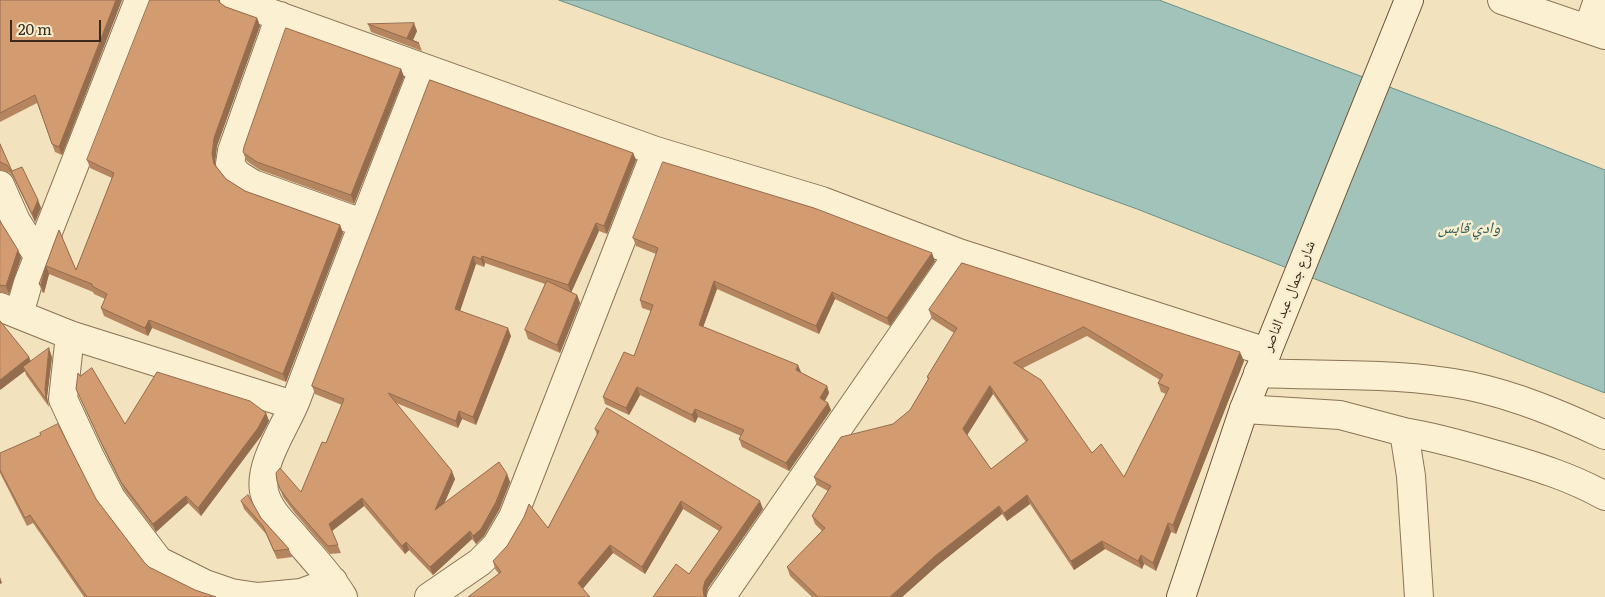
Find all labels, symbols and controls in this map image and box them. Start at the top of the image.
scale bar [12,10,104,42]
text: 20 m [18,17,52,40]
water label: وادي قابس [1438,218,1500,238]
street label: شارع جمال عبد الناصر [1259,238,1319,354]

